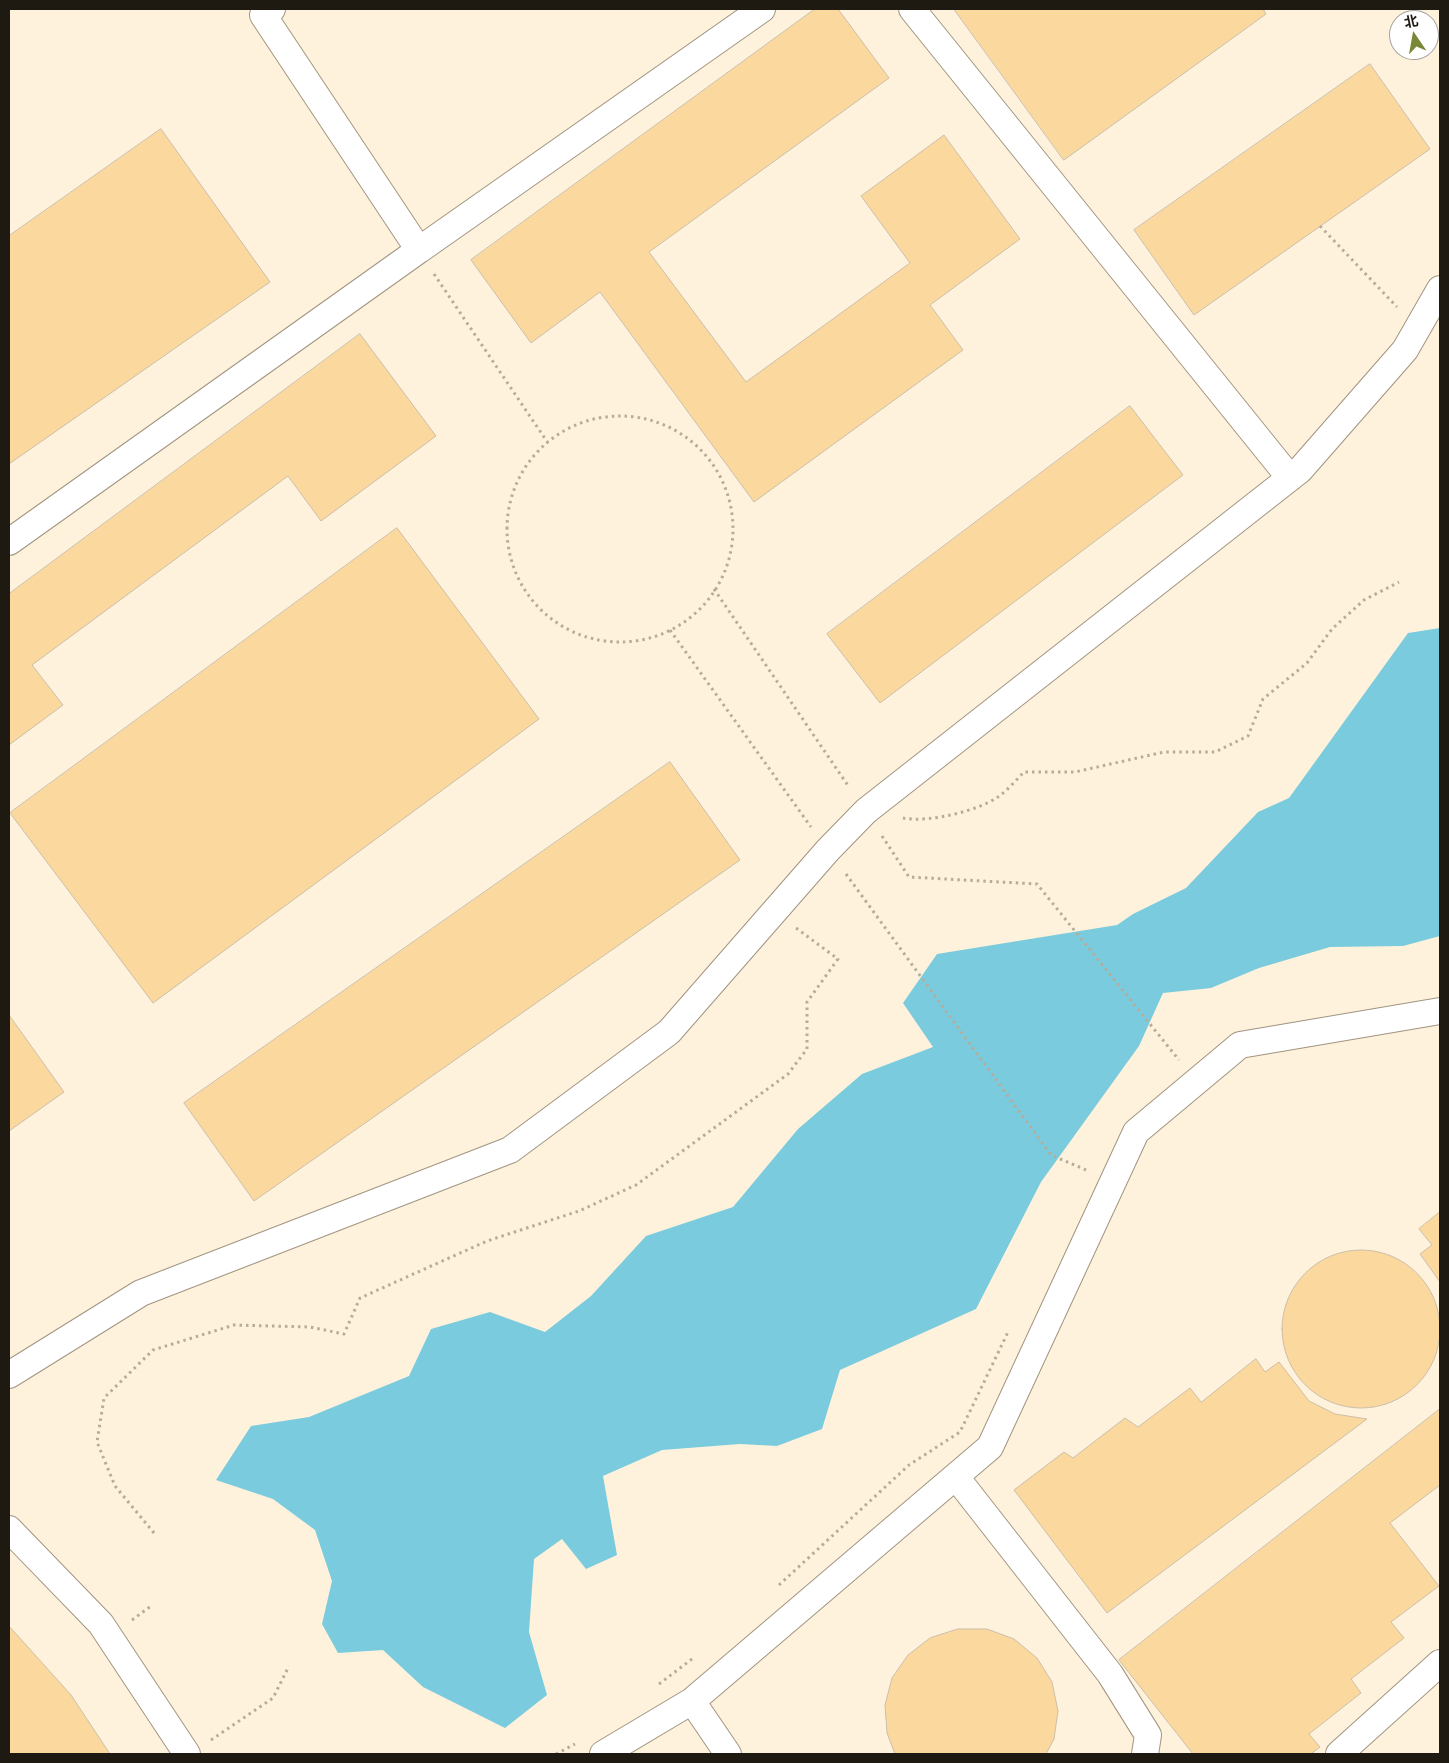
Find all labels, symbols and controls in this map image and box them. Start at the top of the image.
north arrow [1389,10,1439,60]
text: 北 [1402,10,1420,32]

